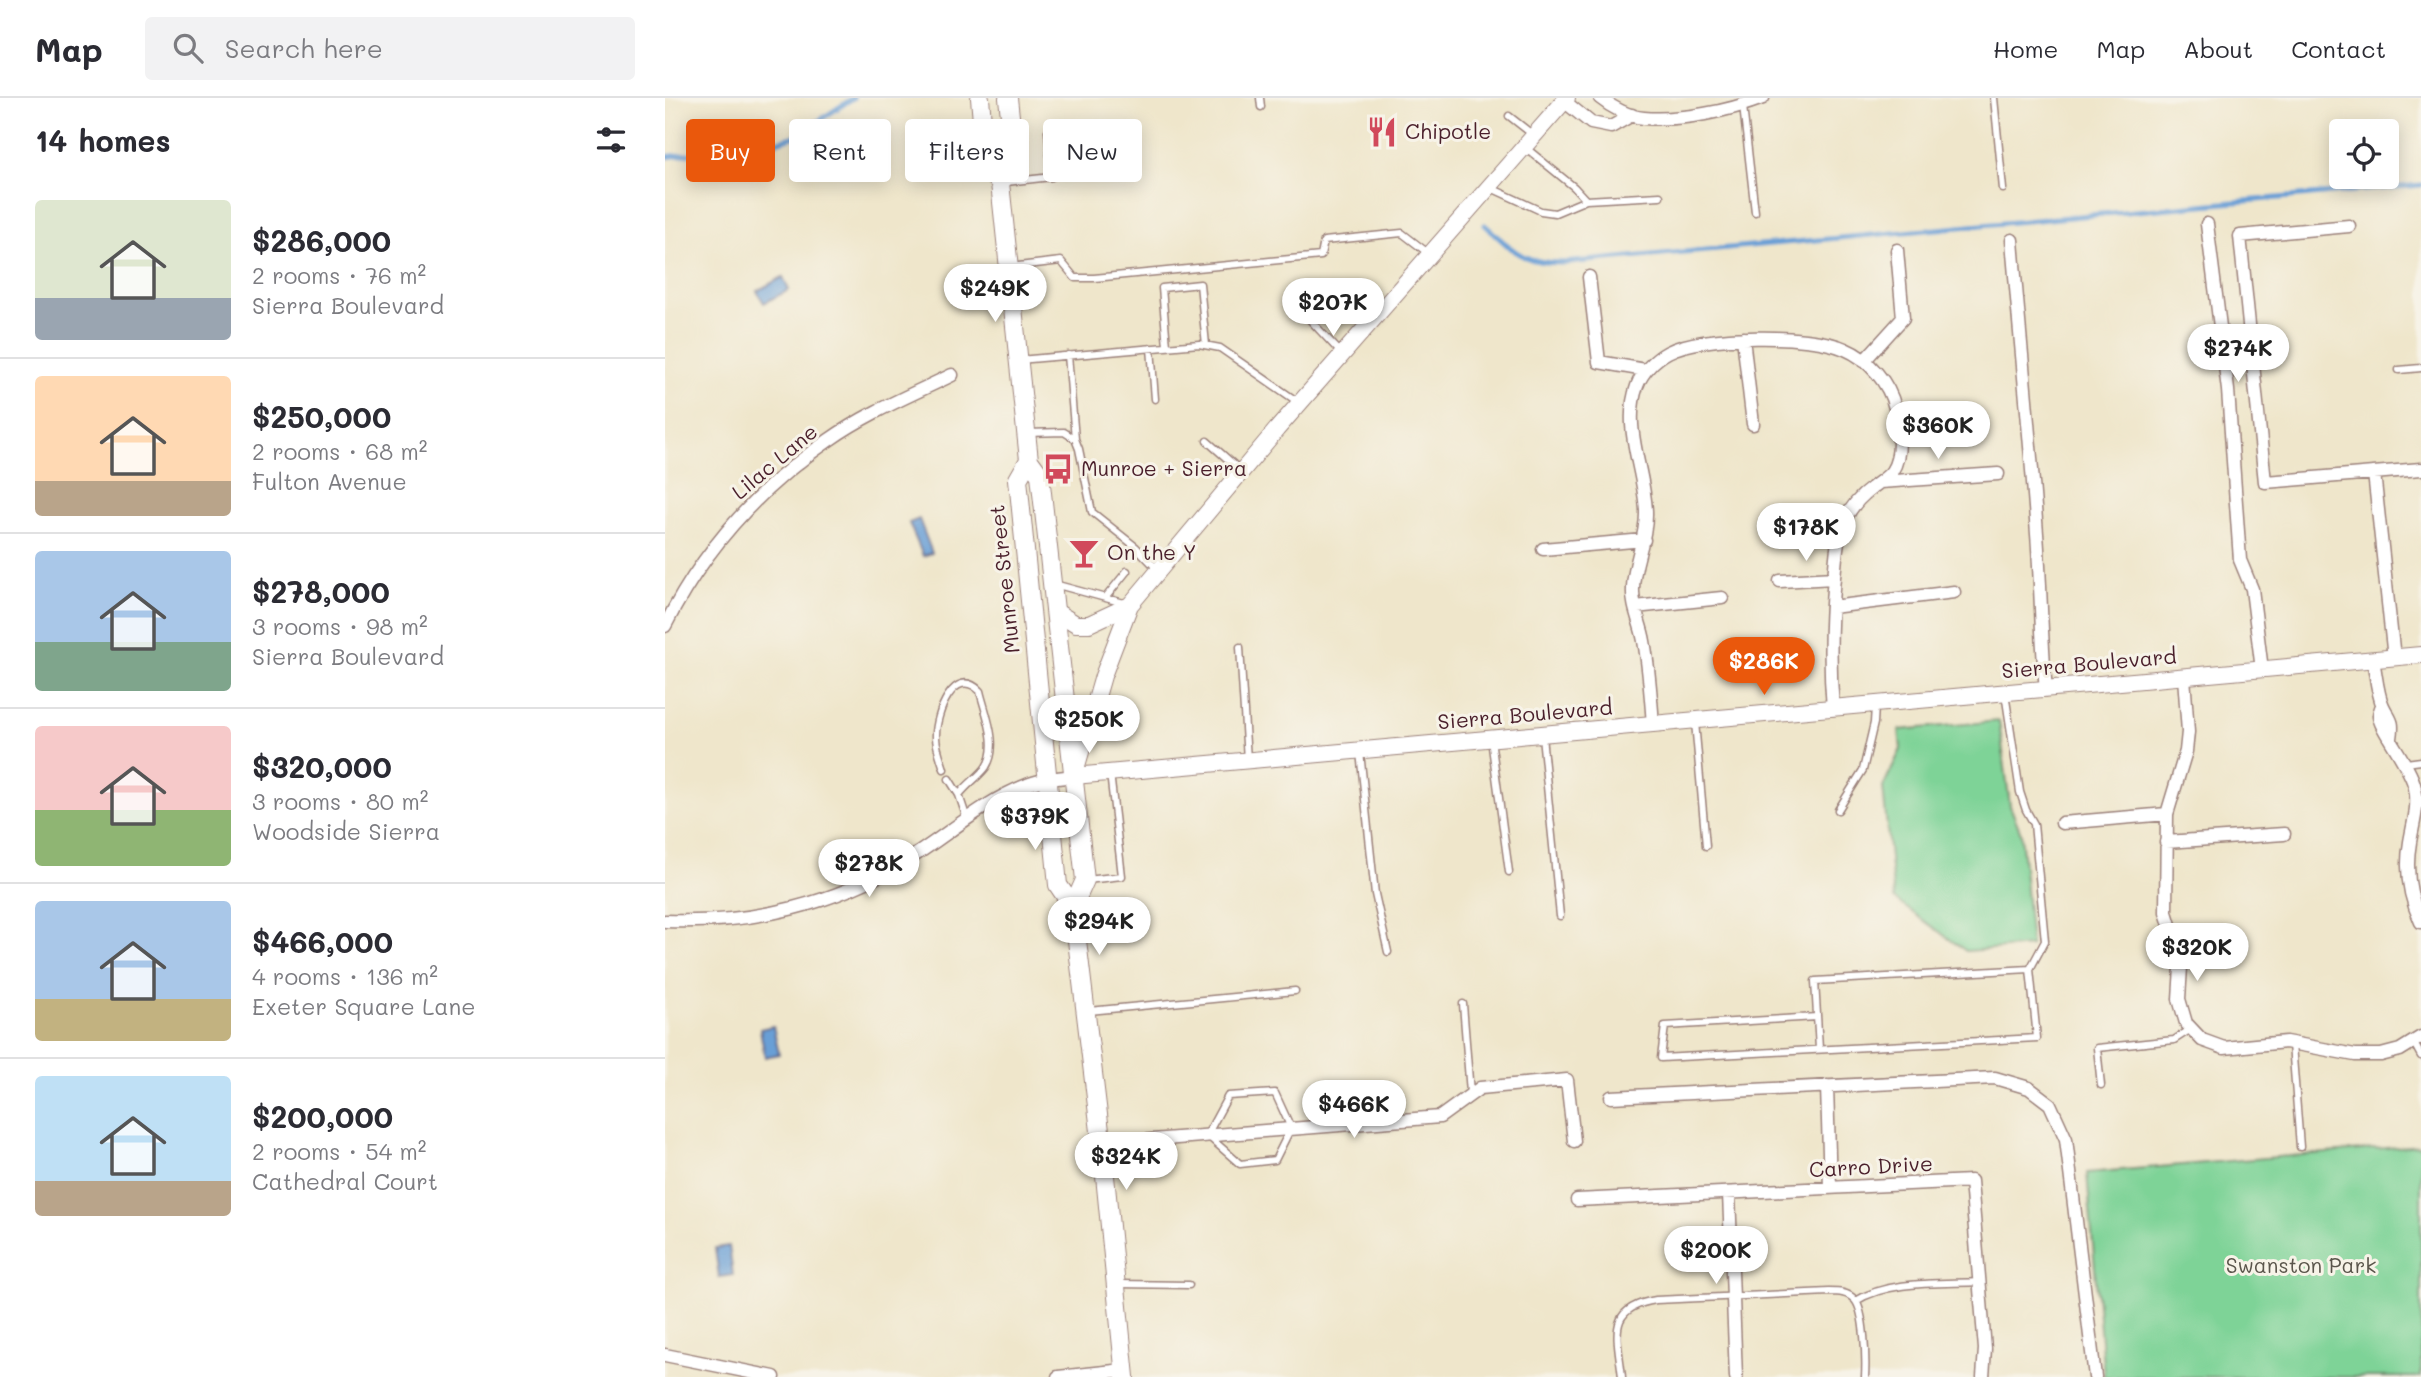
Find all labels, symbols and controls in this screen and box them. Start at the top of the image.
search box [145,17,635,80]
text: Map [35,27,103,70]
icon: search [169,29,207,67]
text: Search here [225,31,383,65]
text: Home [1993,33,2058,64]
text: Map [2096,33,2145,64]
text: About [2183,33,2253,64]
text: Contact [2291,33,2386,64]
restaurant icon: Chipotle [1365,115,1399,149]
place label: Chipotle [1405,117,1491,144]
chip: Buy [686,119,775,182]
chip: Rent [789,119,891,182]
chip: Filters [905,119,1029,182]
chip: New [1043,119,1142,182]
map controls [2329,119,2399,189]
button: locate [2329,119,2399,189]
text: 14 homes [35,120,171,160]
icon: filters [592,121,630,159]
text: $286,000 [252,220,391,260]
icon: home [91,228,175,312]
text: 2 rooms · 76 m² [252,260,426,290]
pin: $249K [946,264,1044,324]
text: $249K [960,272,1030,302]
pin: $207K [1284,278,1382,338]
text: $207K [1298,286,1368,316]
text: Sierra Boulevard [252,290,444,320]
pin: $274K [2189,324,2287,384]
text: $274K [2203,332,2273,362]
text: $250,000 [252,396,391,436]
pin: $360K [1889,402,1987,461]
icon: home [91,404,175,488]
text: $360K [1902,409,1974,439]
street label: Lilac Lane [726,417,822,505]
text: 2 rooms · 68 m² [252,436,427,466]
bus stop icon: Munroe + Sierra [1041,452,1075,486]
place label: Munroe + Sierra [1081,454,1247,481]
text: Fulton Avenue [252,466,407,496]
street label: Munroe Street [982,503,1025,655]
pin: $178K [1757,504,1855,563]
text: $178K [1773,511,1839,541]
bar icon: On the Y [1067,536,1101,570]
place label: On the Y [1107,538,1197,565]
text: $278,000 [252,571,390,611]
icon: home [91,579,175,663]
text: 3 rooms · 98 m² [252,611,428,641]
pin: $286K [1715,638,1813,697]
text: Sierra Boulevard [252,641,444,671]
street label: Sierra Boulevard [2000,641,2177,684]
text: $286K [1729,645,1799,675]
street label: Sierra Boulevard [1436,692,1613,735]
pin: $250K [1040,696,1138,755]
text: $250K [1054,703,1124,733]
text: $320,000 [252,746,392,786]
icon: home [91,754,175,838]
text: 3 rooms · 80 m² [252,786,428,816]
pin: $379K [986,792,1084,852]
text: $379K [1000,800,1070,830]
text: Woodside Sierra [252,816,440,846]
pin: $278K [820,840,918,899]
text: $278K [834,847,904,877]
pin: $294K [1050,898,1148,957]
text: $294K [1064,905,1134,935]
text: $466,000 [252,921,393,961]
pin: $320K [2148,924,2246,983]
icon: home [91,929,175,1013]
text: $320K [2162,931,2232,961]
text: 4 rooms · 136 m² [252,961,438,991]
text: Exeter Square Lane [252,991,476,1021]
pin: $466K [1305,1080,1403,1140]
text: $466K [1318,1088,1390,1118]
text: $200,000 [252,1096,393,1136]
icon: home [91,1104,175,1188]
pin: $324K [1077,1132,1175,1192]
text: 2 rooms · 54 m² [252,1136,427,1166]
text: $324K [1091,1140,1161,1170]
street label: Carro Drive [1808,1149,1933,1182]
text: Cathedral Court [252,1166,438,1196]
pin: $200K [1667,1226,1765,1286]
text: $200K [1680,1234,1752,1264]
park label: Swanston Park [2226,1251,2376,1278]

